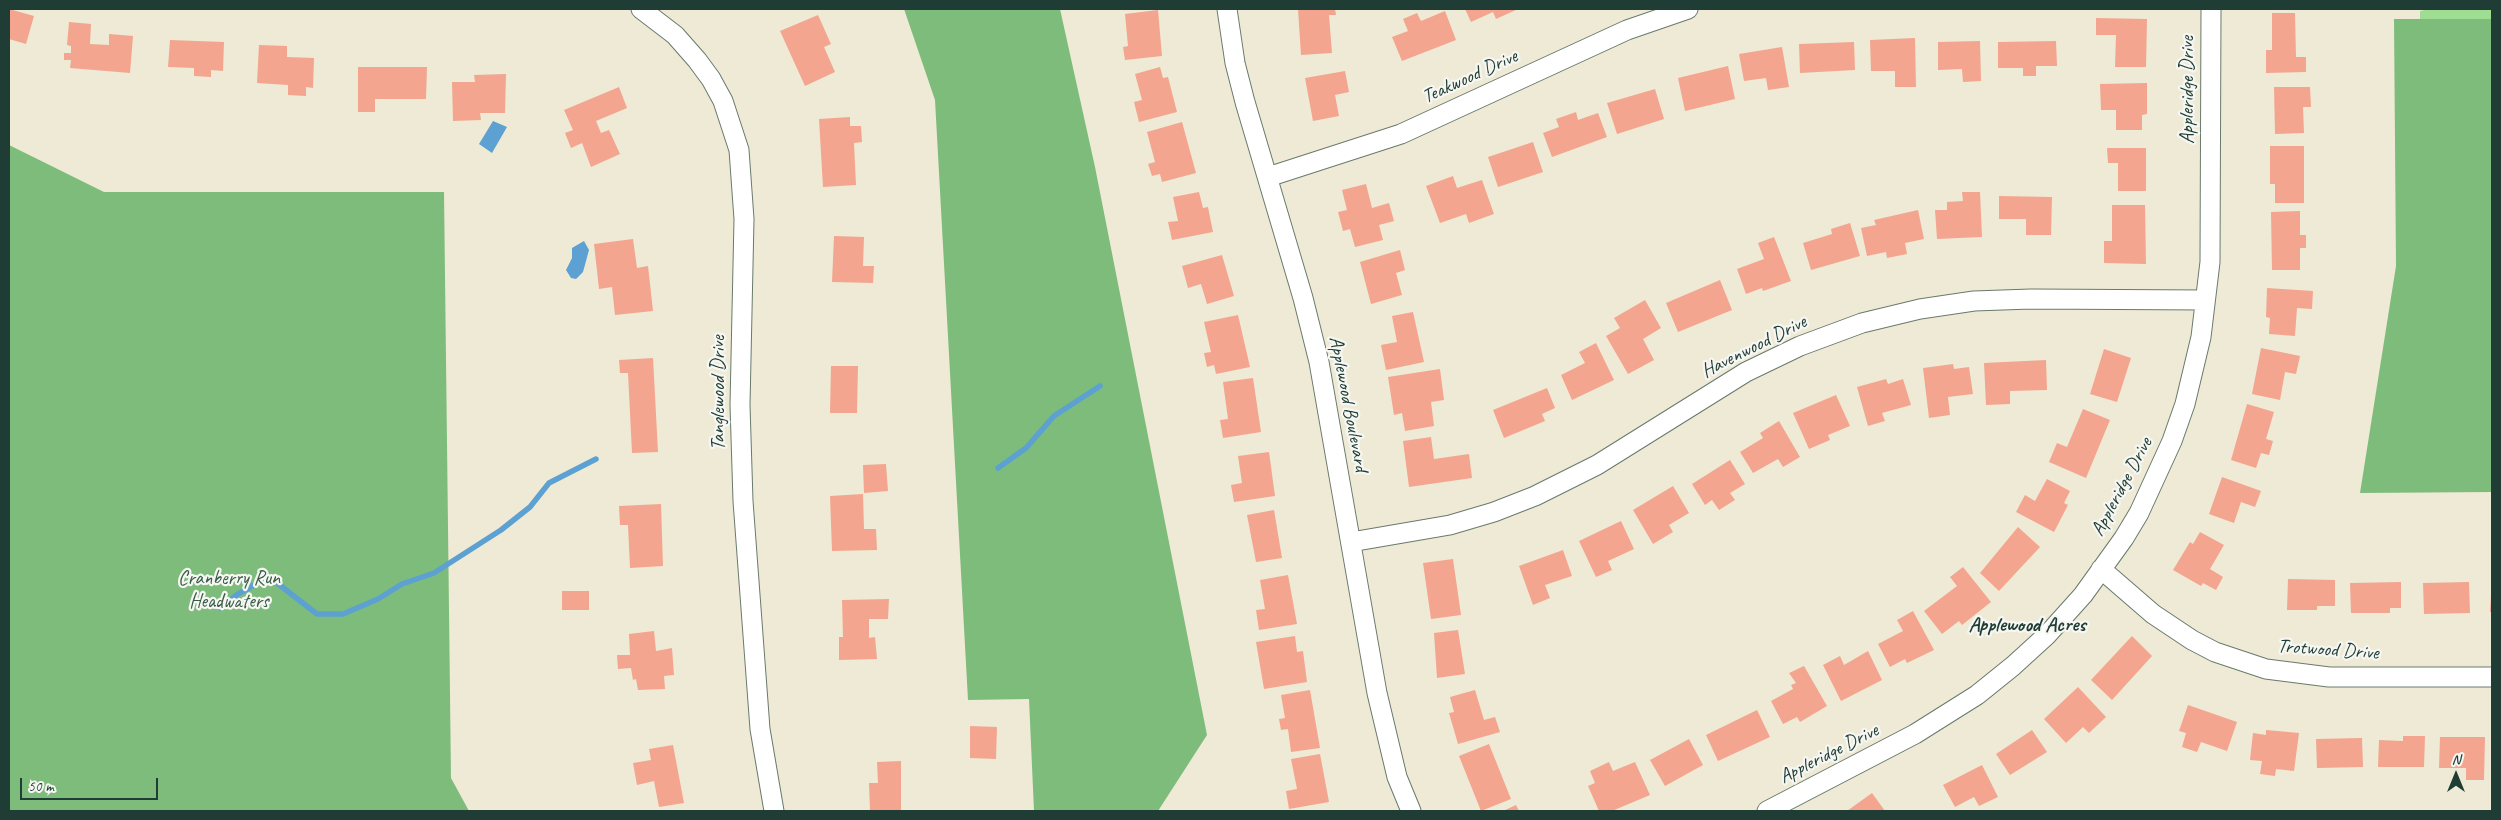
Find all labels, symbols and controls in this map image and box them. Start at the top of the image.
street label: Appleridge Drive [2176,36,2200,144]
street label: Teakwood Drive [1419,45,1521,109]
street label: Havenwood Drive [1697,310,1811,384]
street label: Applewood Boulevard [1323,334,1373,474]
street label: Tanglewood Drive [707,335,731,451]
street label: Appleridge Drive [2086,434,2158,540]
park label: Cranberry Run Headwaters [178,567,280,614]
district label: Applewood Acres [1968,612,2086,638]
street label: Trotwood Drive [2277,634,2379,666]
street label: Appleridge Drive [1775,719,1883,789]
north arrow [2431,750,2481,800]
text: N [2452,751,2460,768]
scale bar [22,768,160,800]
text: 50 m [28,777,54,796]

